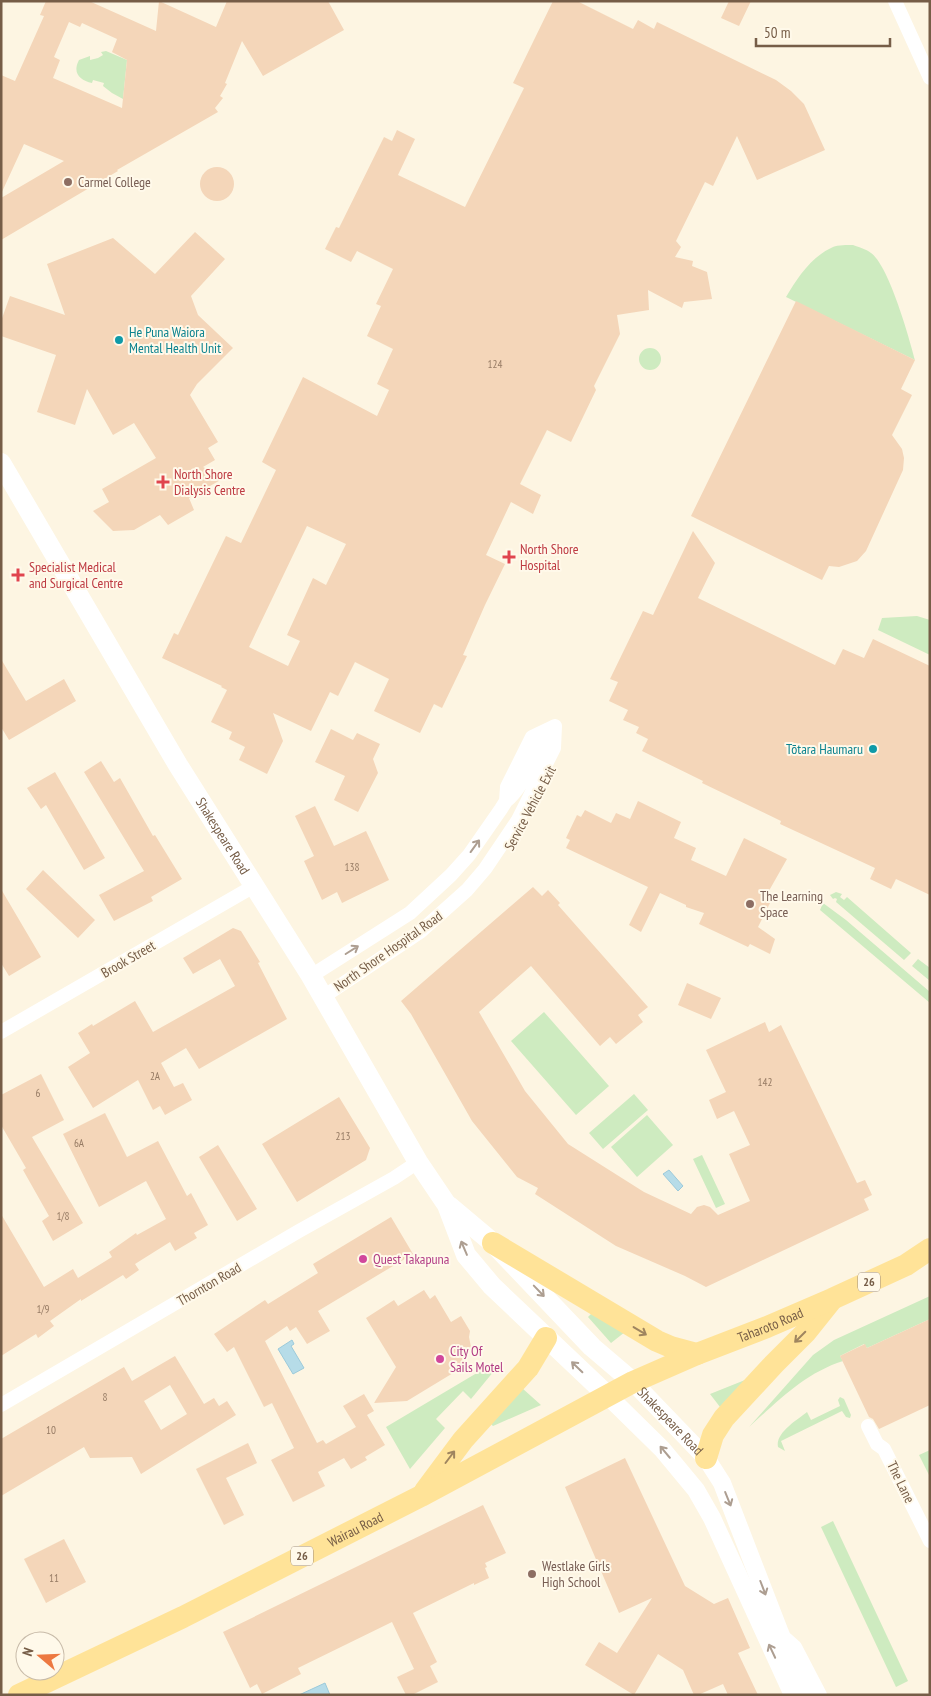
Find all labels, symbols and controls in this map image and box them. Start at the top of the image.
scale bar [756,15,890,47]
text: 50 m [764,23,790,42]
place label: Carmel College [78,173,151,191]
marker: Carmel College [62,176,74,188]
place label: He Puna Waiora Mental Health Unit [129,323,221,357]
marker: He Puna Waiora Mental Health Unit [113,334,125,346]
house number: 124 [488,357,502,371]
place label: North Shore Dialysis Centre [174,465,246,499]
marker: North Shore Dialysis Centre [156,475,170,489]
place label: North Shore Hospital [520,540,579,574]
marker: North Shore Hospital [502,550,516,564]
place label: Specialist Medical and Surgical Centre [29,558,123,592]
marker: Specialist Medical and Surgical Centre [11,568,25,582]
place label: Tōtara Haumaru [786,740,863,758]
marker: Tōtara Haumaru [867,743,879,755]
street label: Service Vehicle Exit [500,762,560,854]
street label: Shakespeare Road [192,794,254,878]
one-way arrow [470,839,480,853]
house number: 138 [345,860,359,874]
place label: The Learning Space [760,887,823,921]
marker: The Learning Space [744,898,756,910]
street label: North Shore Hospital Road [330,907,446,995]
street label: Brook Street [98,936,158,982]
one-way arrow [345,945,359,955]
house number: 2A [150,1069,161,1083]
house number: 142 [758,1075,772,1089]
house number: 6 [36,1086,41,1100]
house number: 213 [336,1129,350,1143]
house number: 6A [74,1136,85,1150]
house number: 1/8 [56,1209,70,1223]
one-way arrow [459,1241,469,1256]
place label: Quest Takapuna [373,1250,449,1268]
marker: Quest Takapuna [357,1253,369,1265]
street label: Thornton Road [174,1258,244,1310]
road number: 26 [858,1272,880,1291]
one-way arrow [533,1285,545,1297]
house number: 1/9 [36,1302,50,1316]
street label: Taharoto Road [735,1304,806,1346]
one-way arrow [632,1326,646,1336]
one-way arrow [794,1331,807,1343]
place label: City Of Sails Motel [450,1342,504,1376]
marker: City Of Sails Motel [434,1353,446,1365]
one-way arrow [570,1361,583,1373]
street label: Shakespeare Road [634,1383,707,1459]
house number: 8 [103,1390,108,1404]
house number: 10 [46,1423,56,1437]
one-way arrow [659,1446,671,1459]
one-way arrow [445,1451,456,1464]
street label: The Lane [883,1458,919,1506]
one-way arrow [724,1491,734,1506]
street label: Wairau Road [325,1508,386,1551]
road number: 26 [291,1546,313,1565]
place label: Westlake Girls High School [542,1557,610,1591]
marker: Westlake Girls High School [526,1568,538,1580]
house number: 11 [49,1571,59,1585]
one-way arrow [759,1580,768,1595]
north arrow [15,1631,65,1681]
one-way arrow [766,1644,776,1659]
text: N [18,1645,37,1658]

